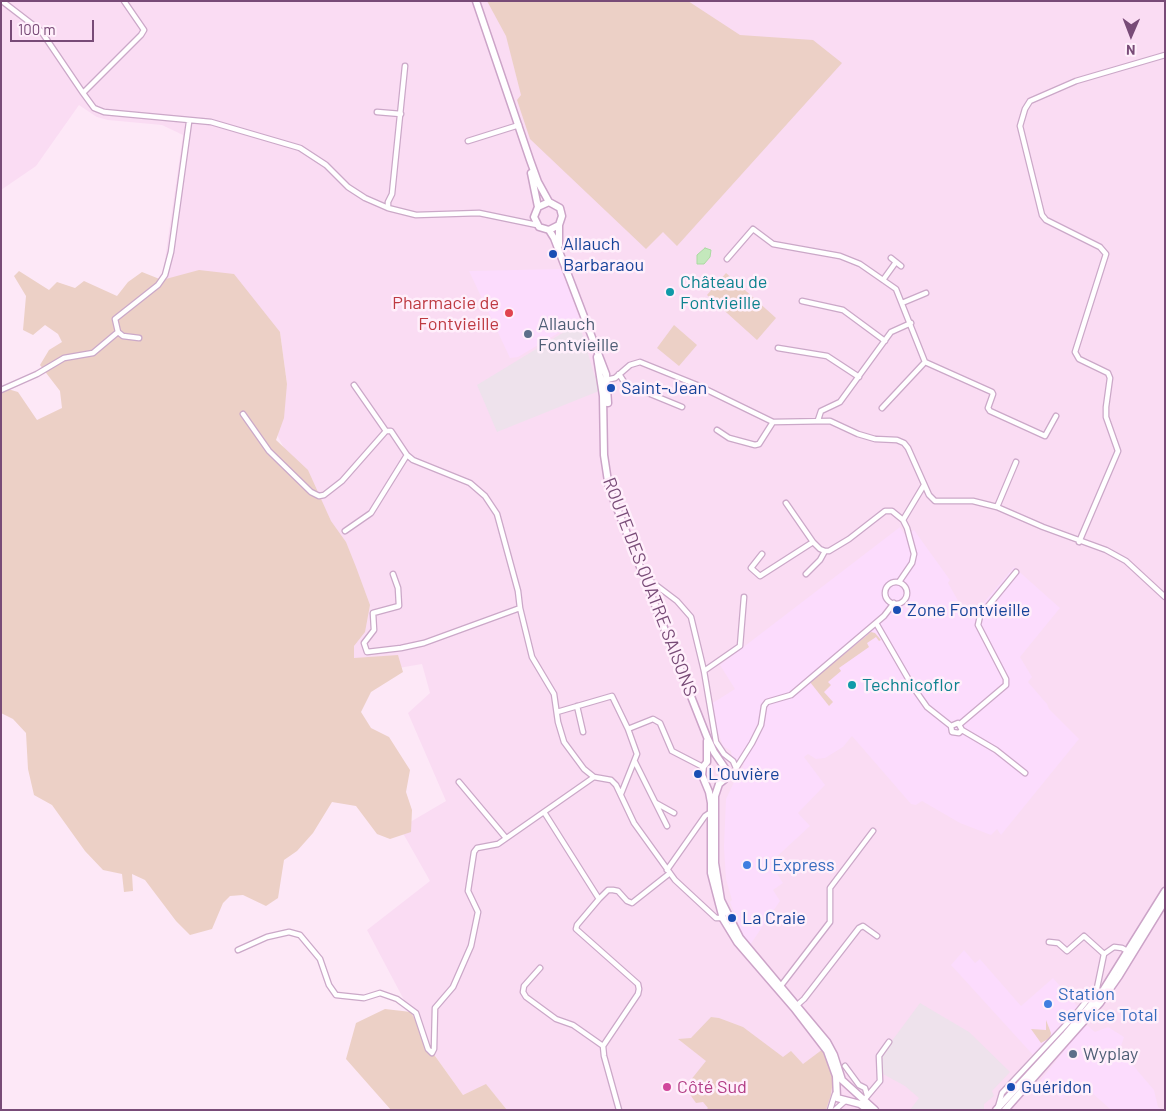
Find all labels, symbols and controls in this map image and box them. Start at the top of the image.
scale bar [12,10,96,42]
north arrow [1106,10,1156,60]
text: 100 m [18,20,56,38]
text: N [1126,42,1136,59]
place label: Allauch Barbaraou [563,233,644,276]
marker: Allauch Barbaraou [547,248,559,260]
place label: Château de Fontvieille [680,271,767,314]
marker: Château de Fontvieille [664,286,676,298]
place label: Pharmacie de Fontvieille [392,292,499,334]
marker: Pharmacie de Fontvieille [503,307,515,319]
place label: Allauch Fontvieille [538,313,619,356]
marker: Allauch Fontvieille [522,328,534,340]
place label: Saint-Jean [621,377,707,399]
marker: Saint-Jean [605,382,617,394]
street label: ROUTE DES QUATRE SAISONS [598,475,702,699]
place label: Zone Fontvieille [907,599,1030,621]
marker: Zone Fontvieille [891,604,903,616]
place label: Technicoflor [862,674,960,696]
marker: Technicoflor [846,679,858,691]
place label: L'Ouvière [708,763,779,785]
marker: L'Ouvière [692,768,704,780]
place label: U Express [757,854,835,876]
marker: U Express [741,859,753,871]
place label: La Craie [742,907,806,929]
marker: La Craie [726,912,738,924]
place label: Station service Total [1058,983,1158,1026]
marker: Station service Total [1042,998,1054,1010]
place label: Wyplay [1083,1043,1138,1065]
marker: Wyplay [1067,1048,1079,1060]
place label: Côté Sud [677,1076,747,1098]
place label: Guéridon [1021,1076,1092,1098]
marker: Côté Sud [661,1081,673,1093]
marker: Guéridon [1005,1081,1017,1093]

